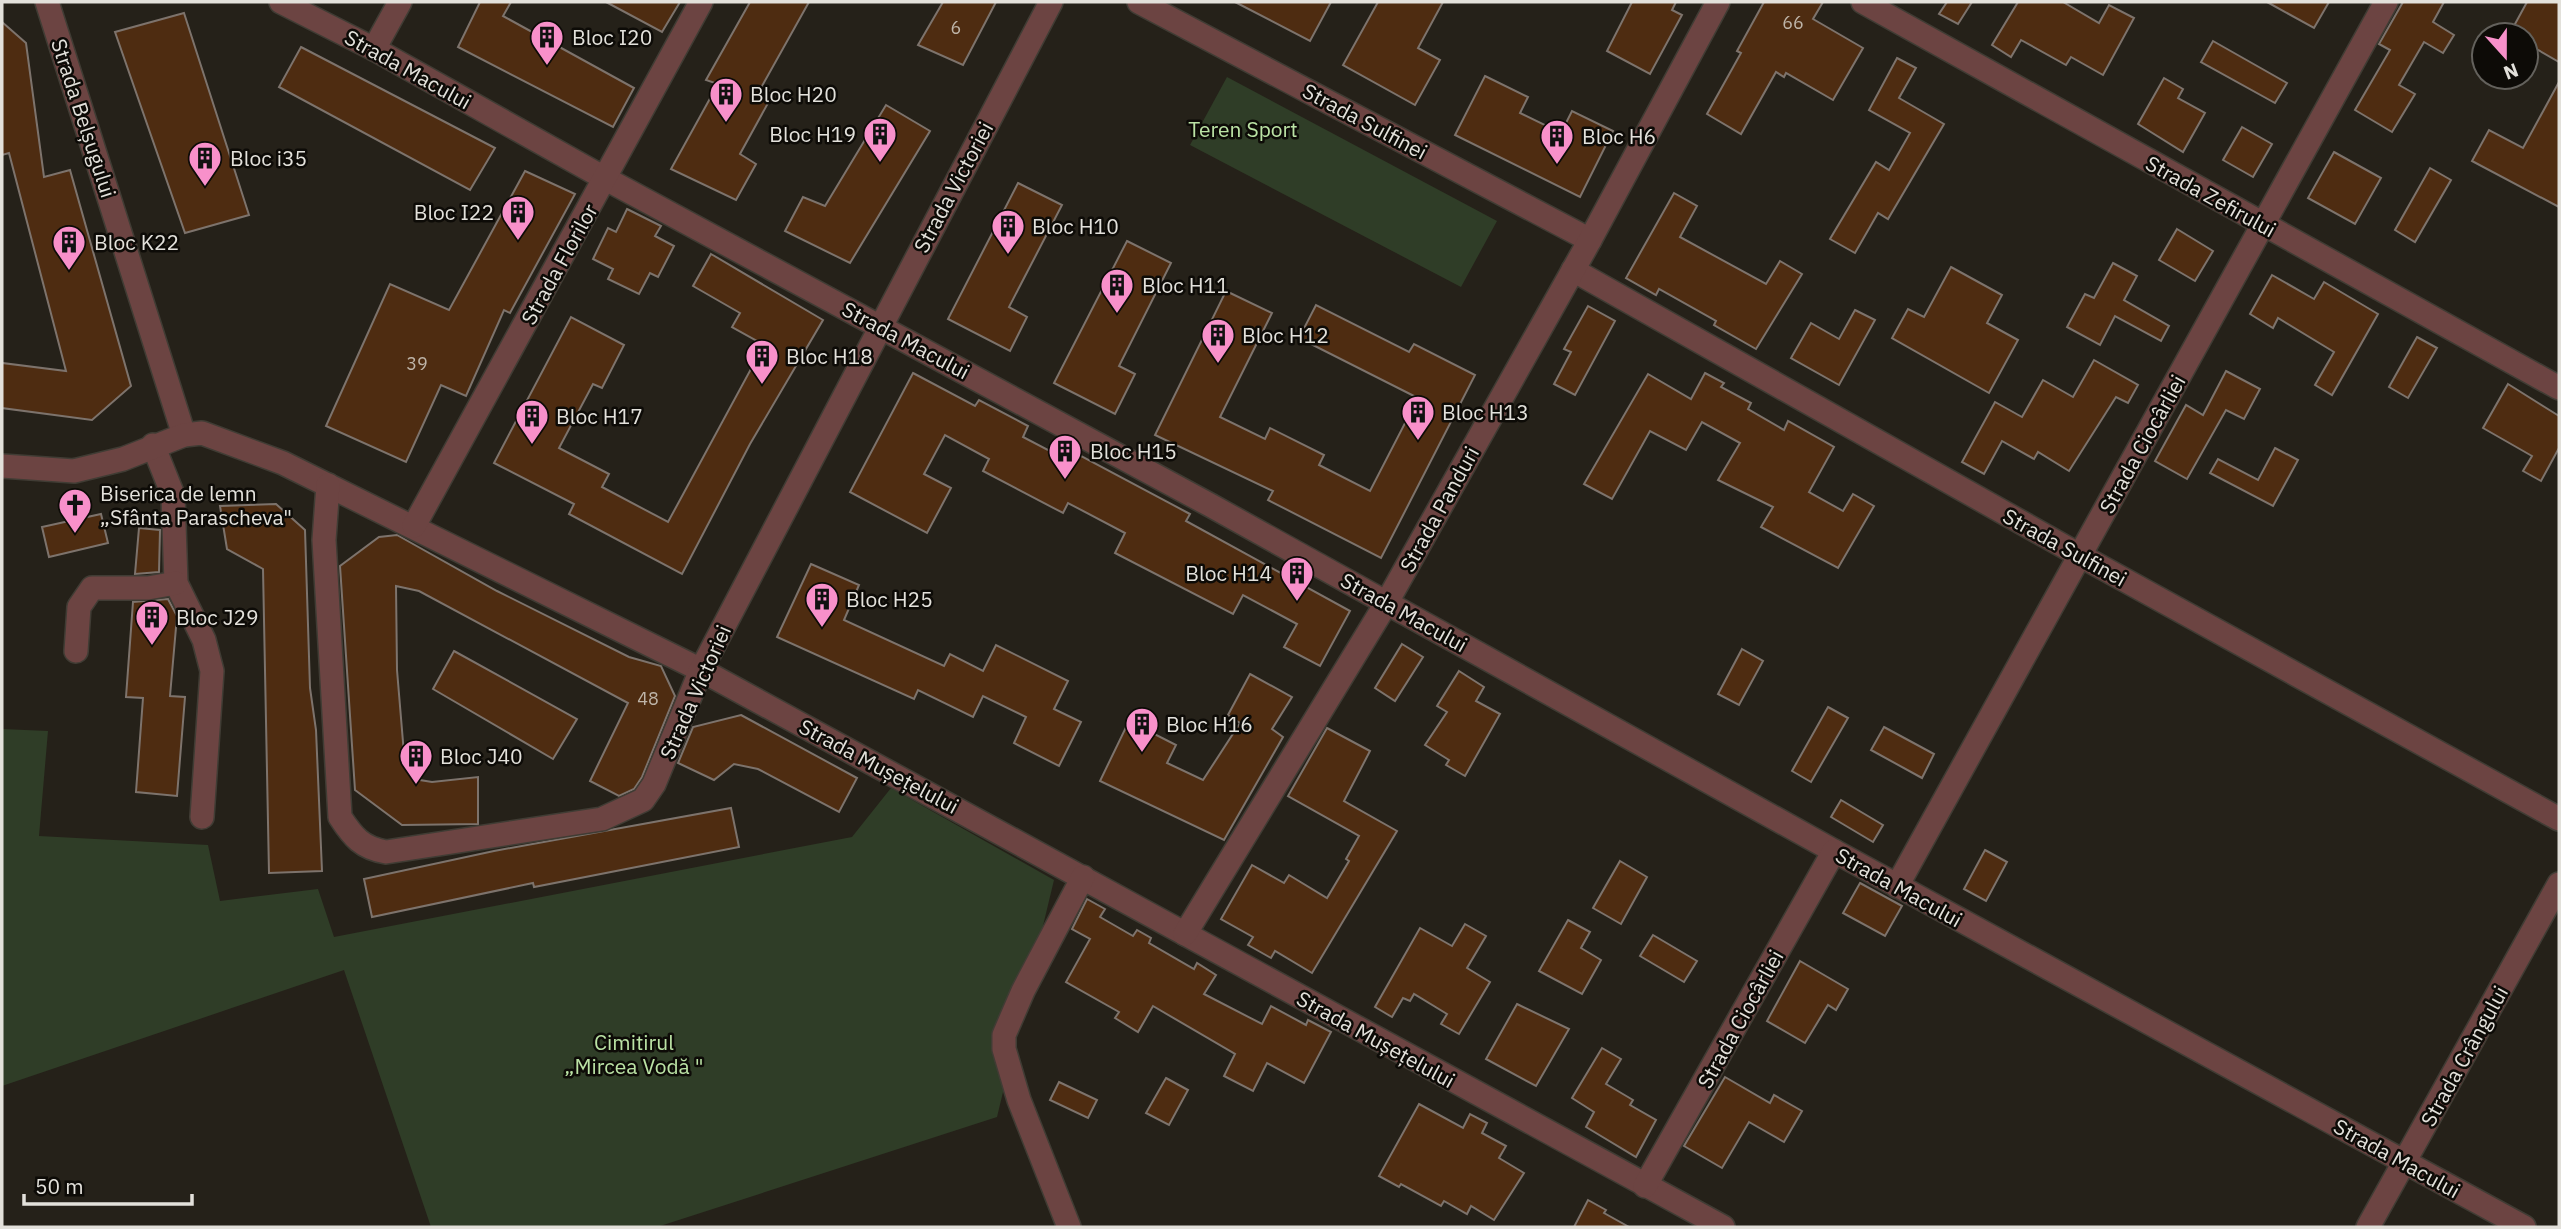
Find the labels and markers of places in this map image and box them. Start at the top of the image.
building icon: Bloc I20 [528,18,566,67]
place label: Bloc I20 [572,23,652,51]
building icon: Bloc H20 [707,75,745,124]
place label: Bloc H20 [750,80,837,108]
building icon: Bloc H19 [861,115,899,164]
building icon: Bloc H6 [1538,117,1576,166]
place label: Bloc H19 [769,120,856,148]
place label: Bloc H6 [1582,122,1656,150]
building icon: Bloc i35 [186,139,224,188]
place label: Bloc i35 [230,144,307,172]
building icon: Bloc I22 [499,193,537,242]
place label: Bloc I22 [414,198,494,226]
building icon: Bloc H10 [989,207,1027,256]
place label: Bloc H10 [1032,212,1119,240]
building icon: Bloc K22 [50,223,88,272]
place label: Bloc K22 [94,228,179,256]
building icon: Bloc H11 [1098,266,1136,315]
place label: Bloc H11 [1142,271,1229,299]
building icon: Bloc H12 [1199,316,1237,365]
place label: Bloc H12 [1242,321,1329,349]
building icon: Bloc H18 [743,337,781,386]
place label: Bloc H18 [786,342,873,370]
building icon: Bloc H13 [1399,393,1437,442]
building icon: Bloc H17 [513,397,551,446]
place label: Bloc H13 [1442,398,1529,426]
place label: Bloc H17 [556,402,643,430]
building icon: Bloc H15 [1046,432,1084,481]
place label: Bloc H15 [1090,437,1177,465]
place label: Biserica de lemn „Sfânta Parascheva" [100,479,292,531]
church icon: Biserica de lemn „Sfânta Parascheva" [56,486,94,535]
building icon: Bloc H14 [1278,554,1316,603]
place label: Bloc H14 [1185,559,1272,587]
building icon: Bloc H25 [803,580,841,629]
place label: Bloc H25 [846,585,933,613]
building icon: Bloc J29 [133,598,171,647]
place label: Bloc J29 [176,603,259,631]
building icon: Bloc H16 [1123,705,1161,754]
place label: Bloc H16 [1166,710,1253,738]
building icon: Bloc J40 [397,737,435,786]
place label: Bloc J40 [440,742,523,770]

